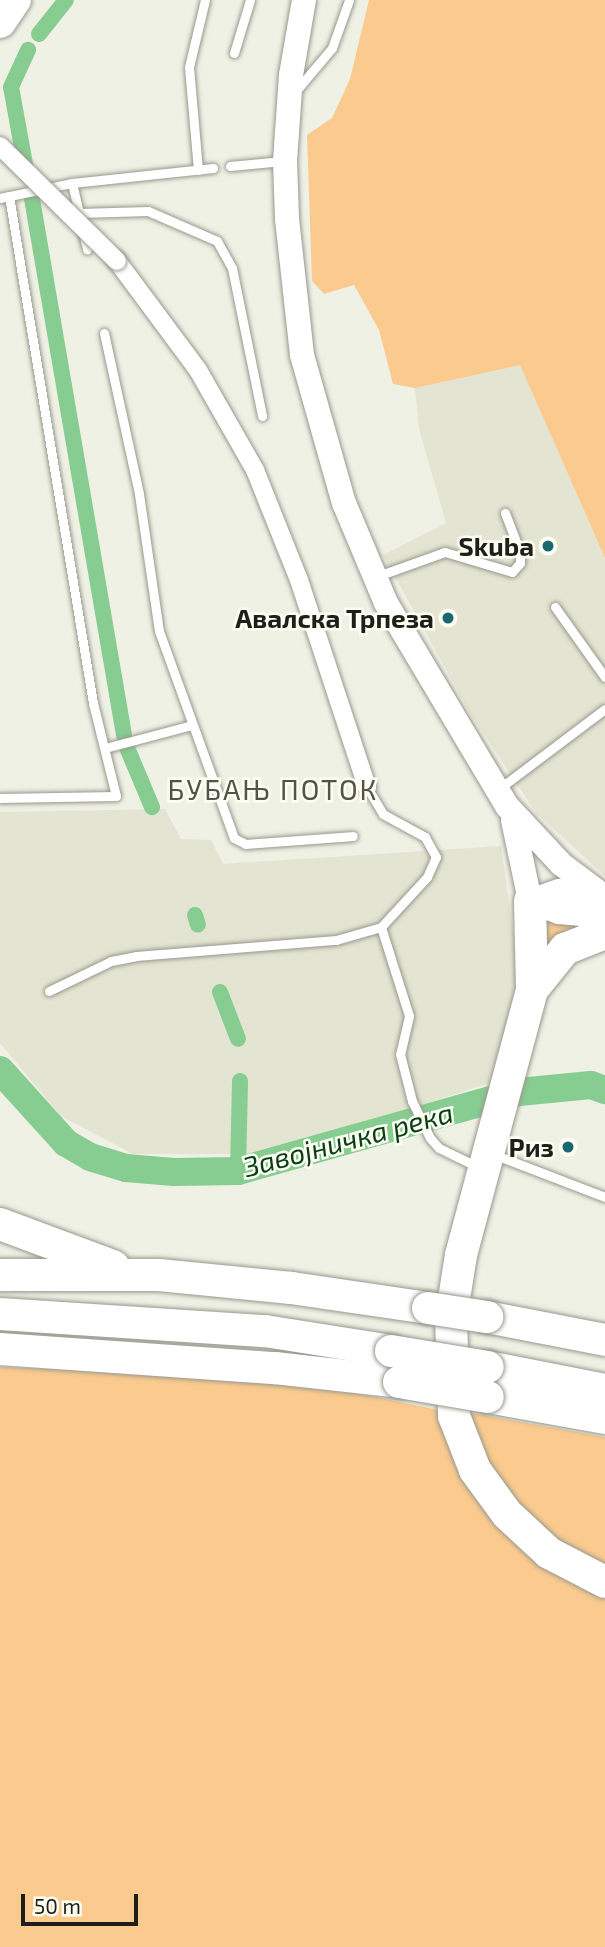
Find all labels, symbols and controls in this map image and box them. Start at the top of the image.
place label: Skuba [459,530,534,562]
marker: Skuba [540,538,556,554]
place label: Авалска Трпеза [235,602,434,634]
marker: Авалска Трпеза [440,610,456,626]
district label: БУБАЊ ПОТОК [169,772,377,806]
water label: Завојничка река [239,1095,457,1183]
place label: Риз [509,1131,554,1163]
marker: Риз [560,1139,576,1155]
scale bar [24,1881,142,1925]
text: 50 m [34,1893,81,1918]

